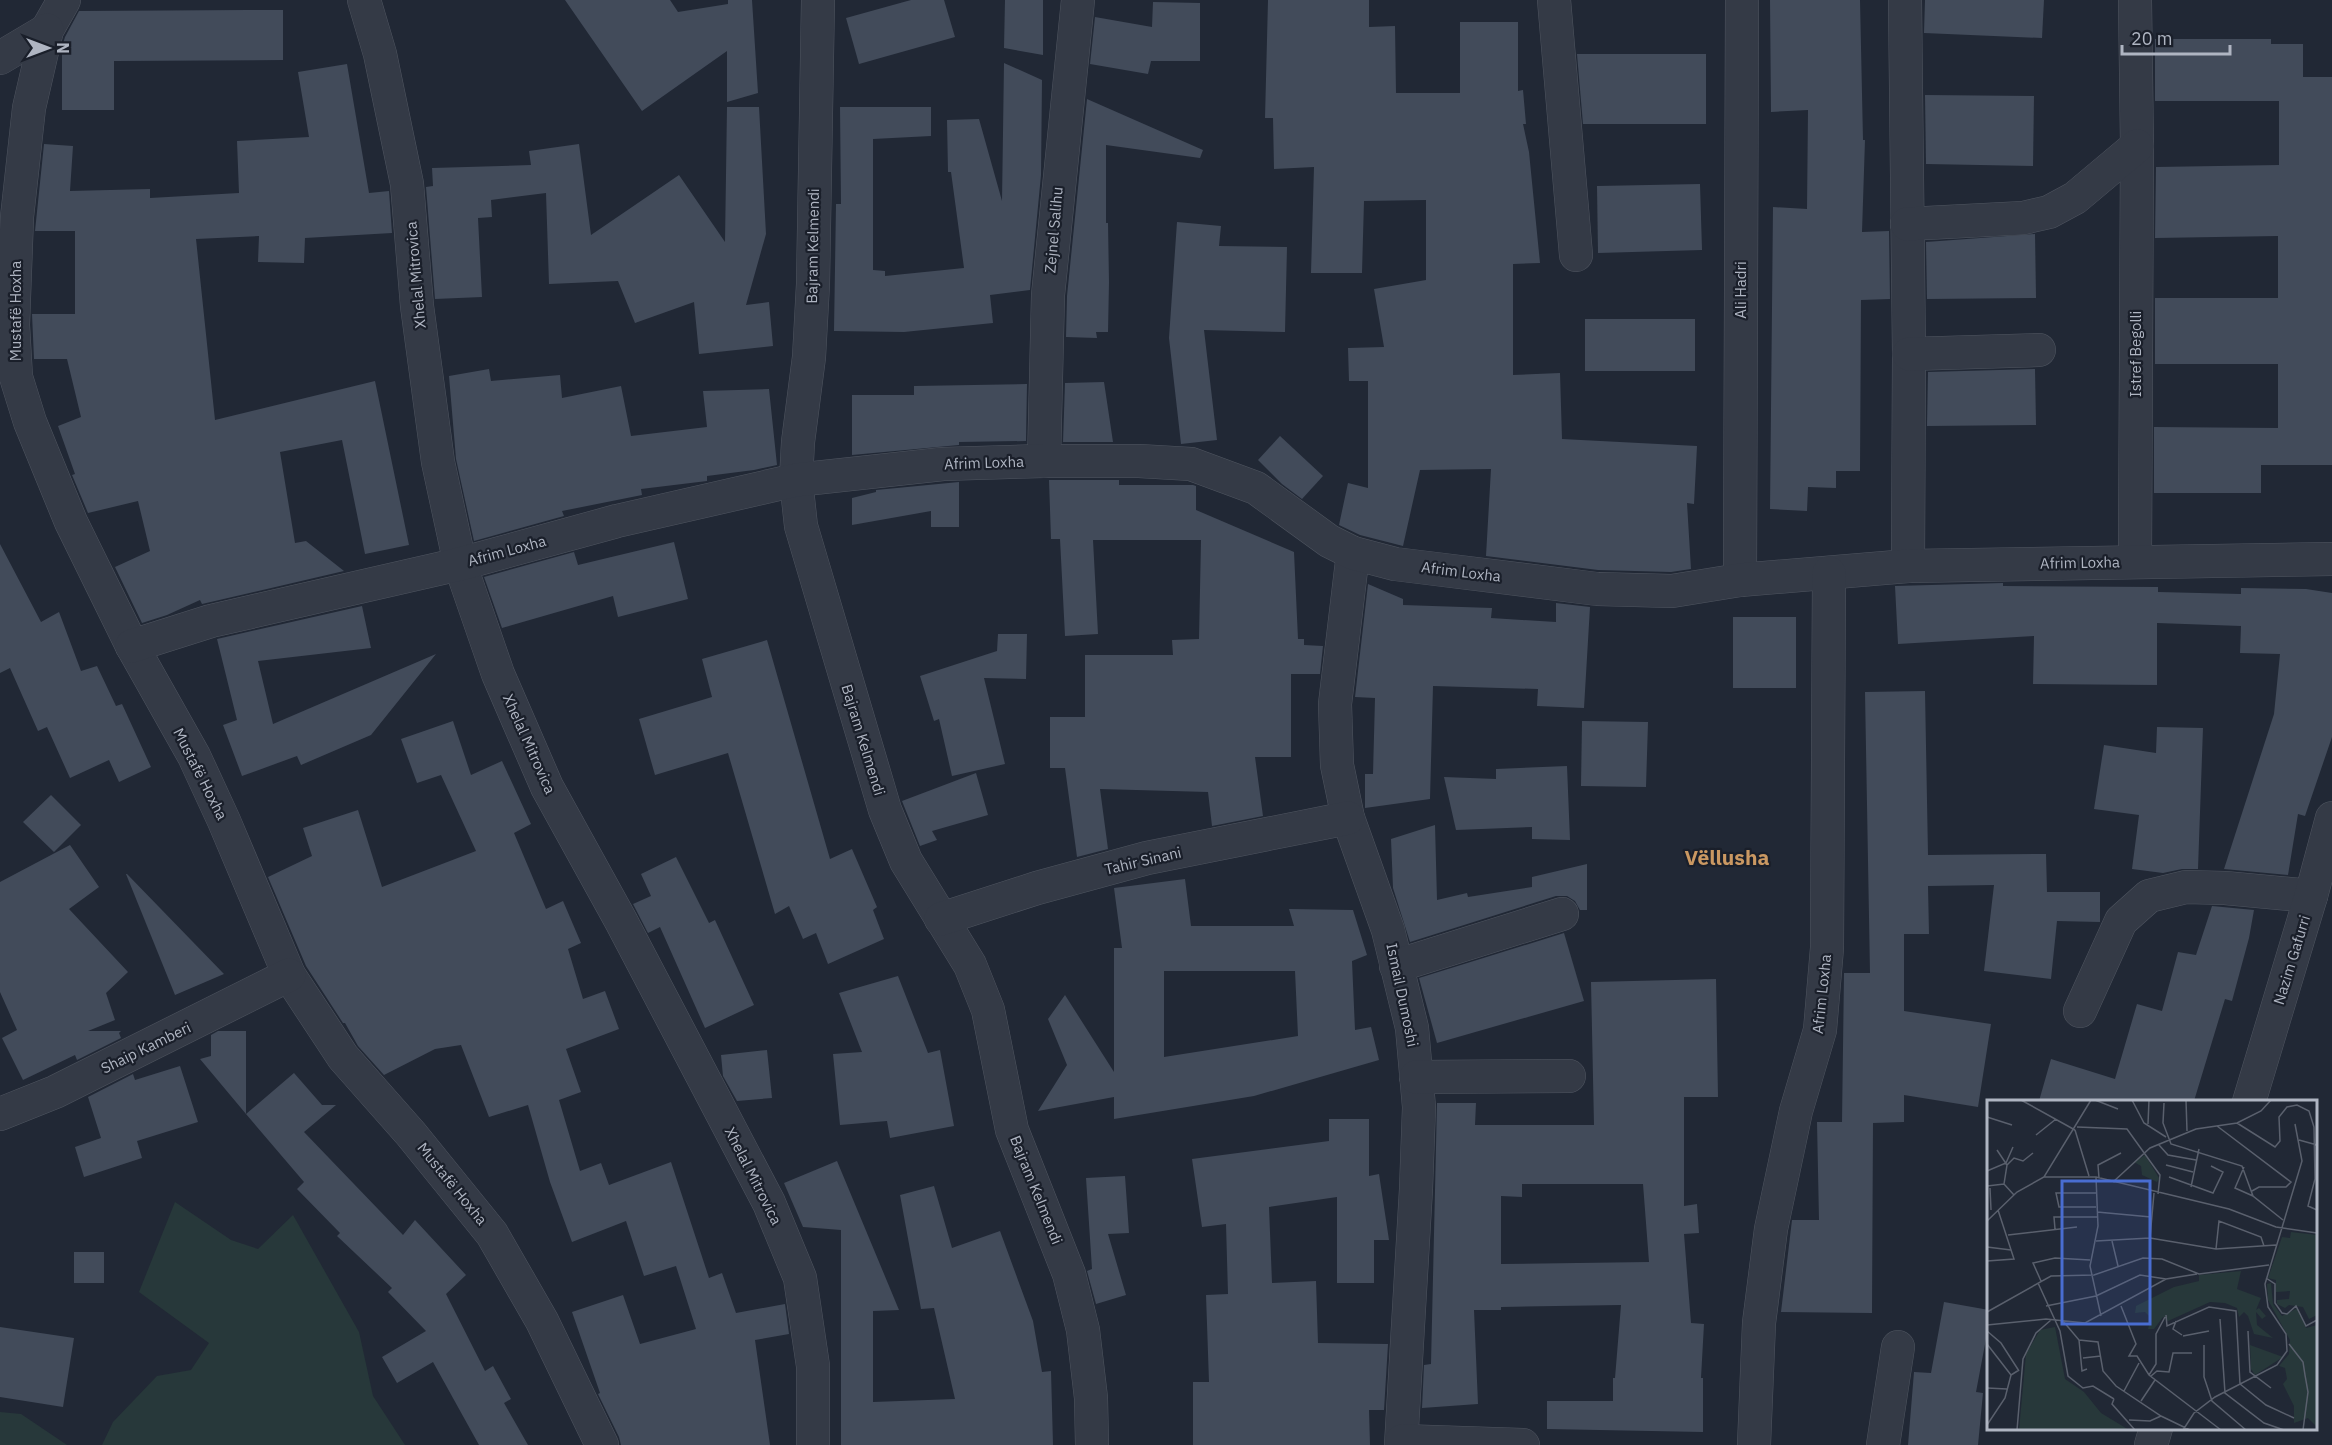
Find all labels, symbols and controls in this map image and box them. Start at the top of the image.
north arrow [18,18,78,78]
scale bar [2122,18,2230,56]
text: 20 m [2131,27,2173,50]
text: N [53,42,73,54]
street label: Zejnel Salihu [1040,186,1067,274]
street label: Bajram Kelmendi [802,188,823,304]
street label: Xhelal Mitrovica [401,221,430,329]
street label: Mustafë Hoxha [6,261,25,361]
street label: Ali Hadri [1731,261,1750,319]
street label: Istref Begolli [2126,311,2145,397]
street label: Afrim Loxha [944,452,1024,473]
street label: Afrim Loxha [466,531,548,570]
street label: Afrim Loxha [2040,552,2120,573]
street label: Afrim Loxha [1420,557,1502,586]
street label: Bajram Kelmendi [838,682,889,798]
street label: Xhelal Mitrovica [499,691,560,797]
street label: Mustafë Hoxha [169,725,232,823]
street label: Tahir Sinani [1103,842,1183,879]
district label: Vëllusha [1685,843,1769,871]
street label: Nazim Gafurri [2269,913,2314,1007]
street label: Ismail Dumoshi [1382,941,1423,1048]
street label: Afrim Loxha [1808,953,1835,1035]
street label: Shaip Kamberi [98,1018,194,1078]
inset map [1987,1100,2317,1430]
street label: Xhelal Mitrovica [721,1124,786,1228]
street label: Bajram Kelmendi [1006,1133,1067,1247]
street label: Mustafë Hoxha [413,1139,491,1229]

